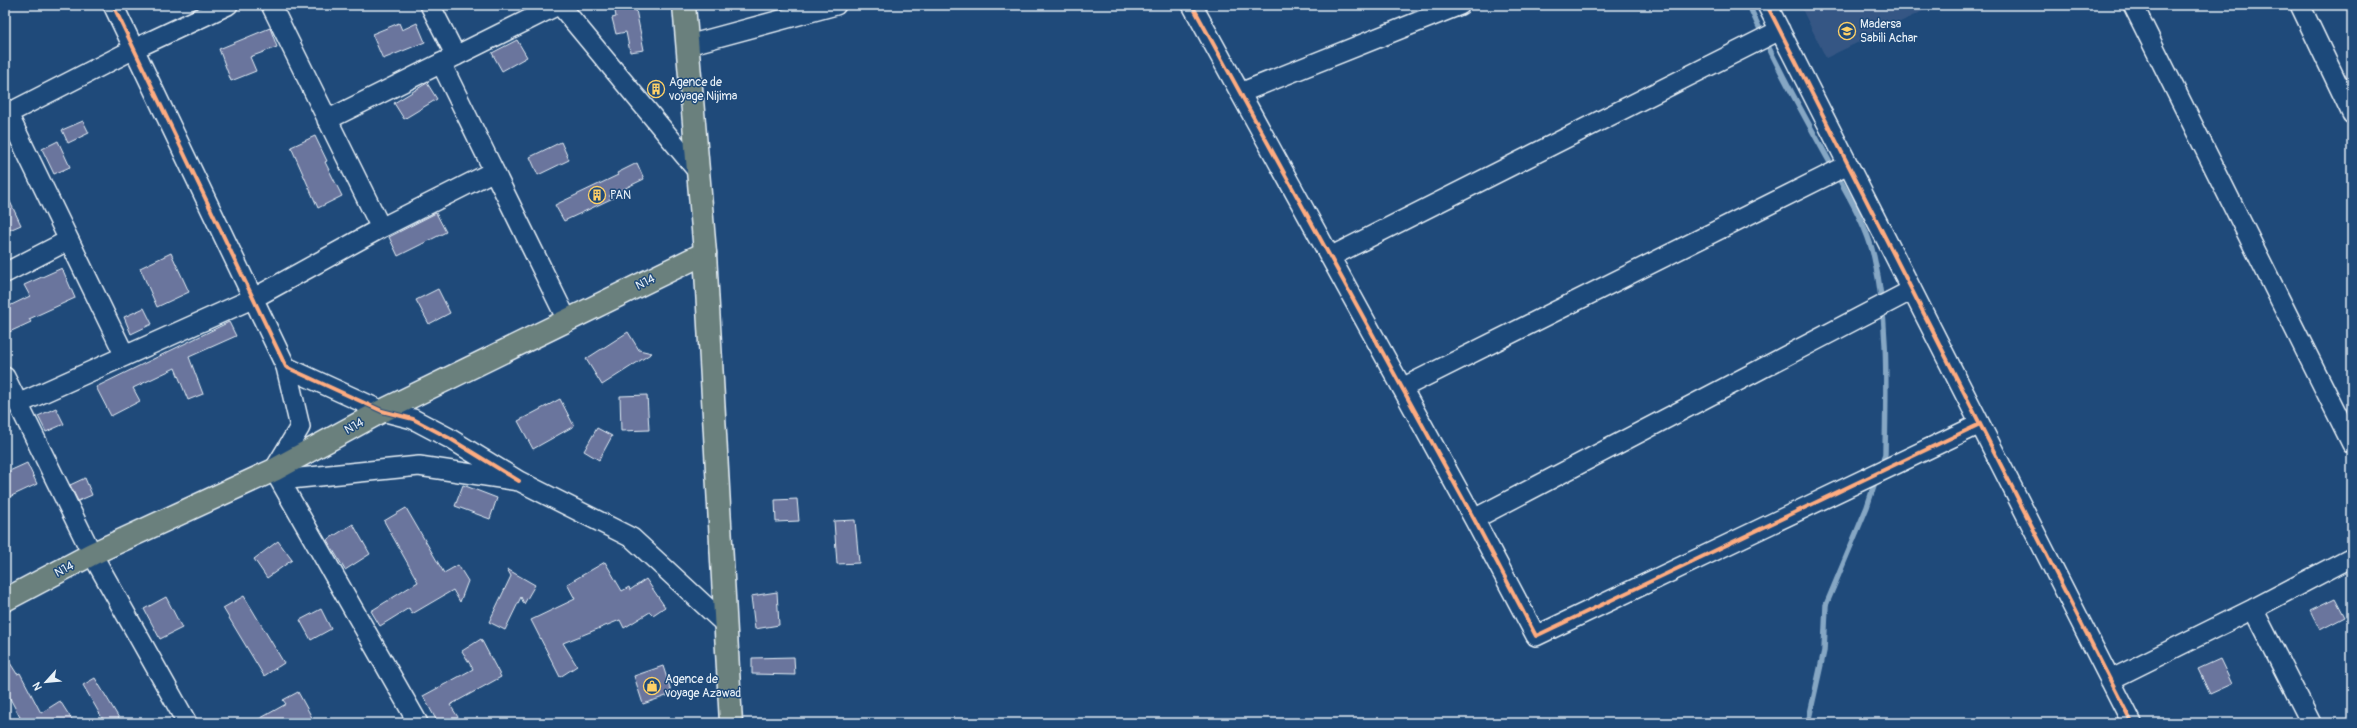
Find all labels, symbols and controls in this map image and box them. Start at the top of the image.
place label: Madersa Sabili Achar [1860,17,1918,46]
school or university icon: Madersa Sabili Achar [1837,21,1857,41]
place label: Agence de voyage Nijima [668,75,738,104]
building icon: Agence de voyage Nijima [646,79,666,99]
building icon: PAN [587,185,607,205]
place label: PAN [610,188,631,203]
street label: N14 [633,271,657,294]
street label: N14 [342,415,367,438]
street label: N14 [52,558,77,581]
north arrow [26,662,66,702]
place label: Agence de voyage Azawad [664,672,741,701]
shop icon: Agence de voyage Azawad [642,676,662,696]
text: N [30,680,45,693]

